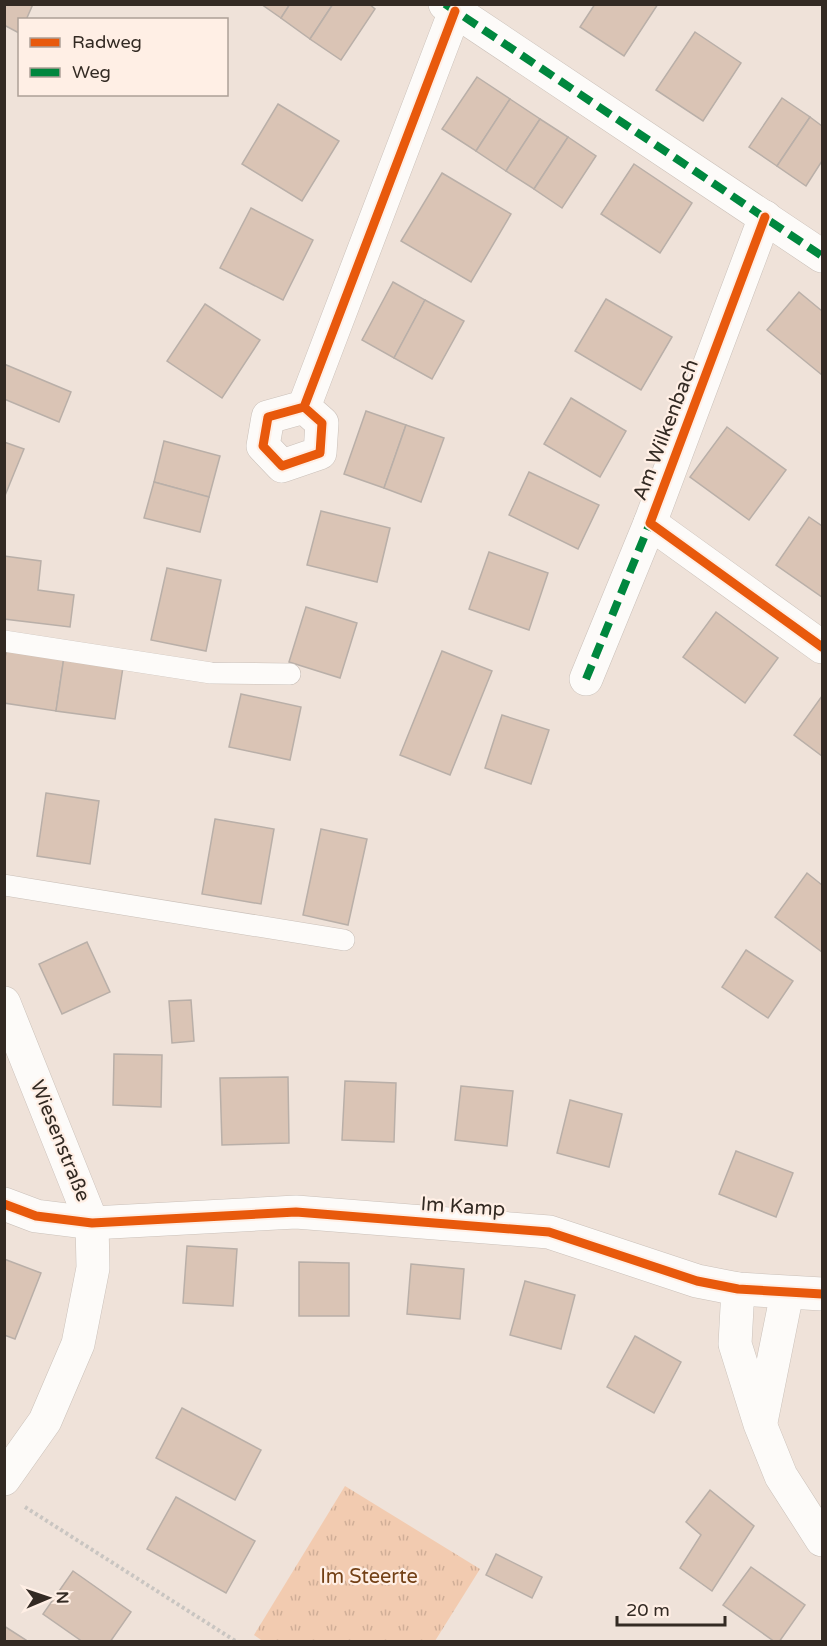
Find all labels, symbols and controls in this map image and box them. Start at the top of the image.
legend [18,18,228,96]
text: Radweg [72,31,142,53]
text: Weg [72,61,111,83]
street label: Am Wilkenbach [628,356,704,504]
street label: Wiesenstraße [25,1077,95,1205]
street label: Im Kamp [420,1192,506,1222]
park label: Im Steerte [320,1565,418,1589]
north arrow [18,1568,78,1628]
scale bar [617,1589,725,1627]
text: N [52,1591,72,1604]
text: 20 m [626,1599,670,1621]

